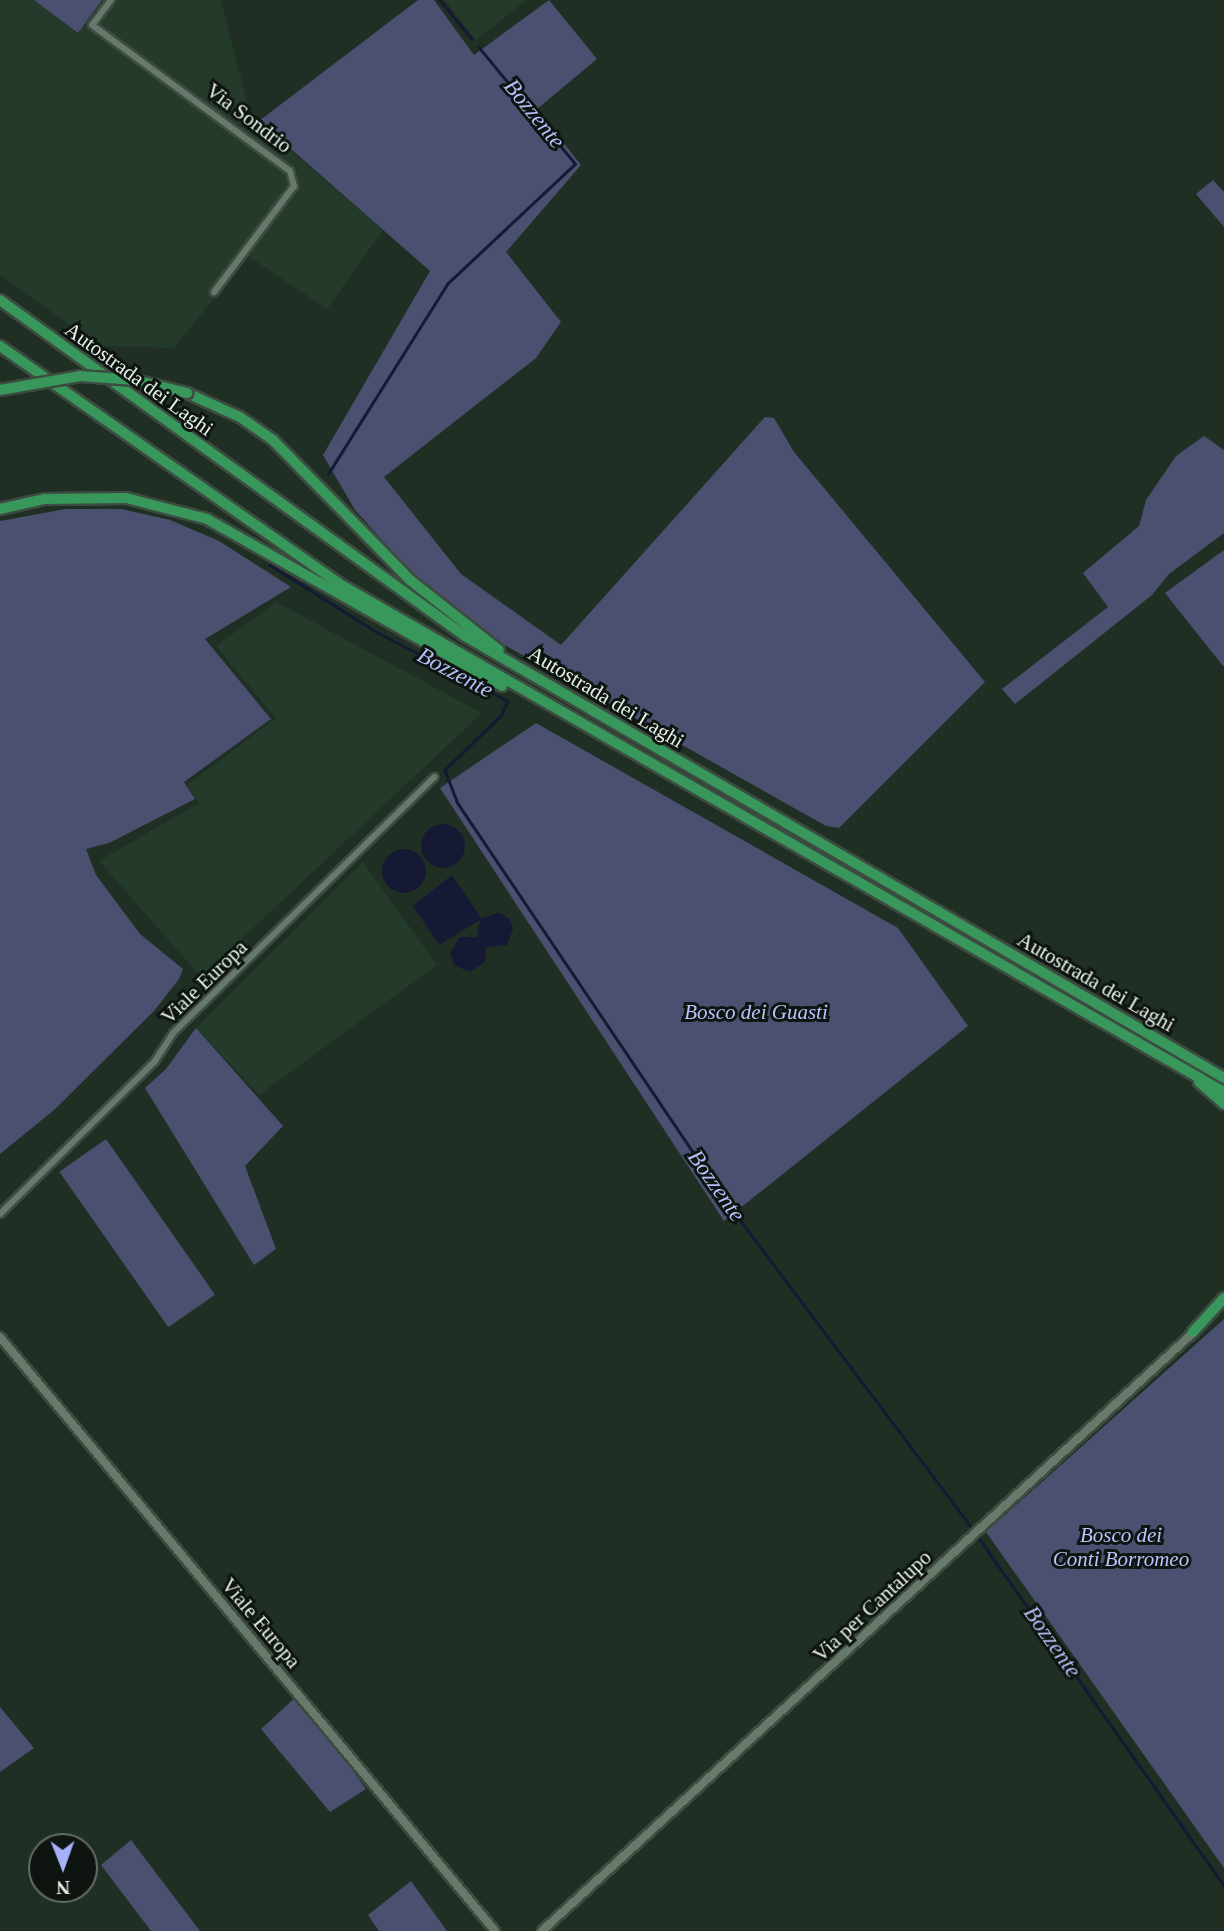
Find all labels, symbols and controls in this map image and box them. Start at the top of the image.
water label: Bozzente [498,74,570,154]
street label: Via Sondrio [201,78,297,158]
street label: Autostrada dei Laghi [60,317,218,441]
street label: Autostrada dei Laghi [524,641,688,753]
water label: Bozzente [412,642,498,704]
street label: Autostrada dei Laghi [1013,927,1179,1037]
street label: Viale Europa [156,935,252,1029]
park label: Bosco dei Guasti [684,999,828,1025]
water label: Bozzente [681,1145,751,1227]
park label: Bosco dei Conti Borromeo [1053,1522,1189,1572]
street label: Via per Cantalupo [808,1545,936,1667]
street label: Viale Europa [216,1573,306,1673]
water label: Bozzente [1017,1601,1087,1683]
north arrow [28,1833,98,1903]
text: N [56,1877,70,1898]

